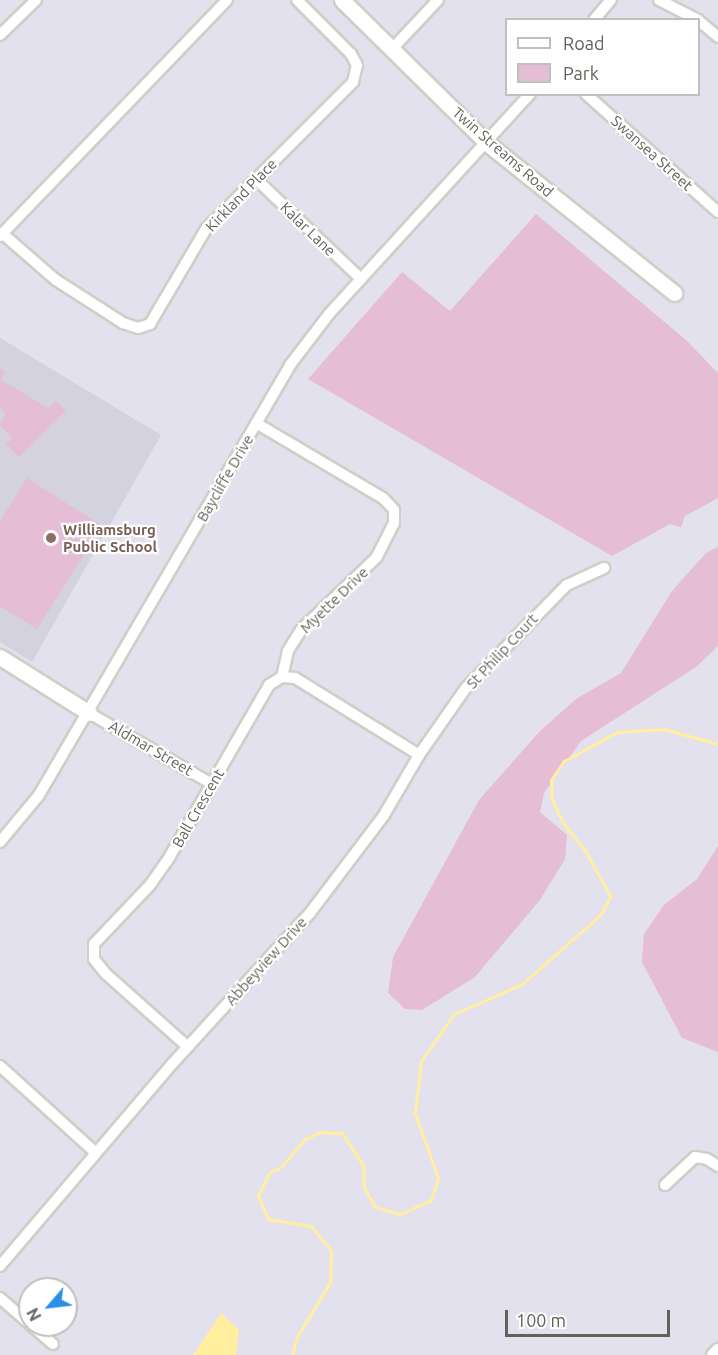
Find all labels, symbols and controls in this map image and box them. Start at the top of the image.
legend [505,18,700,96]
text: Road [563,33,605,53]
text: Park [563,63,599,83]
street label: Twin Streams Road [449,103,557,201]
street label: Swansea Street [607,112,697,194]
street label: Kirkland Place [202,155,280,235]
street label: Kalar Lane [277,198,339,260]
street label: Baycliffe Drive [193,431,257,525]
place label: Williamsburg Public School [63,520,157,555]
marker: Williamsburg Public School [44,531,58,545]
street label: Myette Drive [296,563,372,637]
street label: St Philip Court [463,610,541,692]
street label: Aldmar Street [106,717,196,779]
street label: Ball Crescent [168,765,228,851]
street label: Abbeyview Drive [222,913,310,1009]
north arrow [18,1277,78,1337]
scale bar [508,1298,673,1336]
text: N [23,1305,45,1324]
text: 100 m [516,1310,566,1330]

